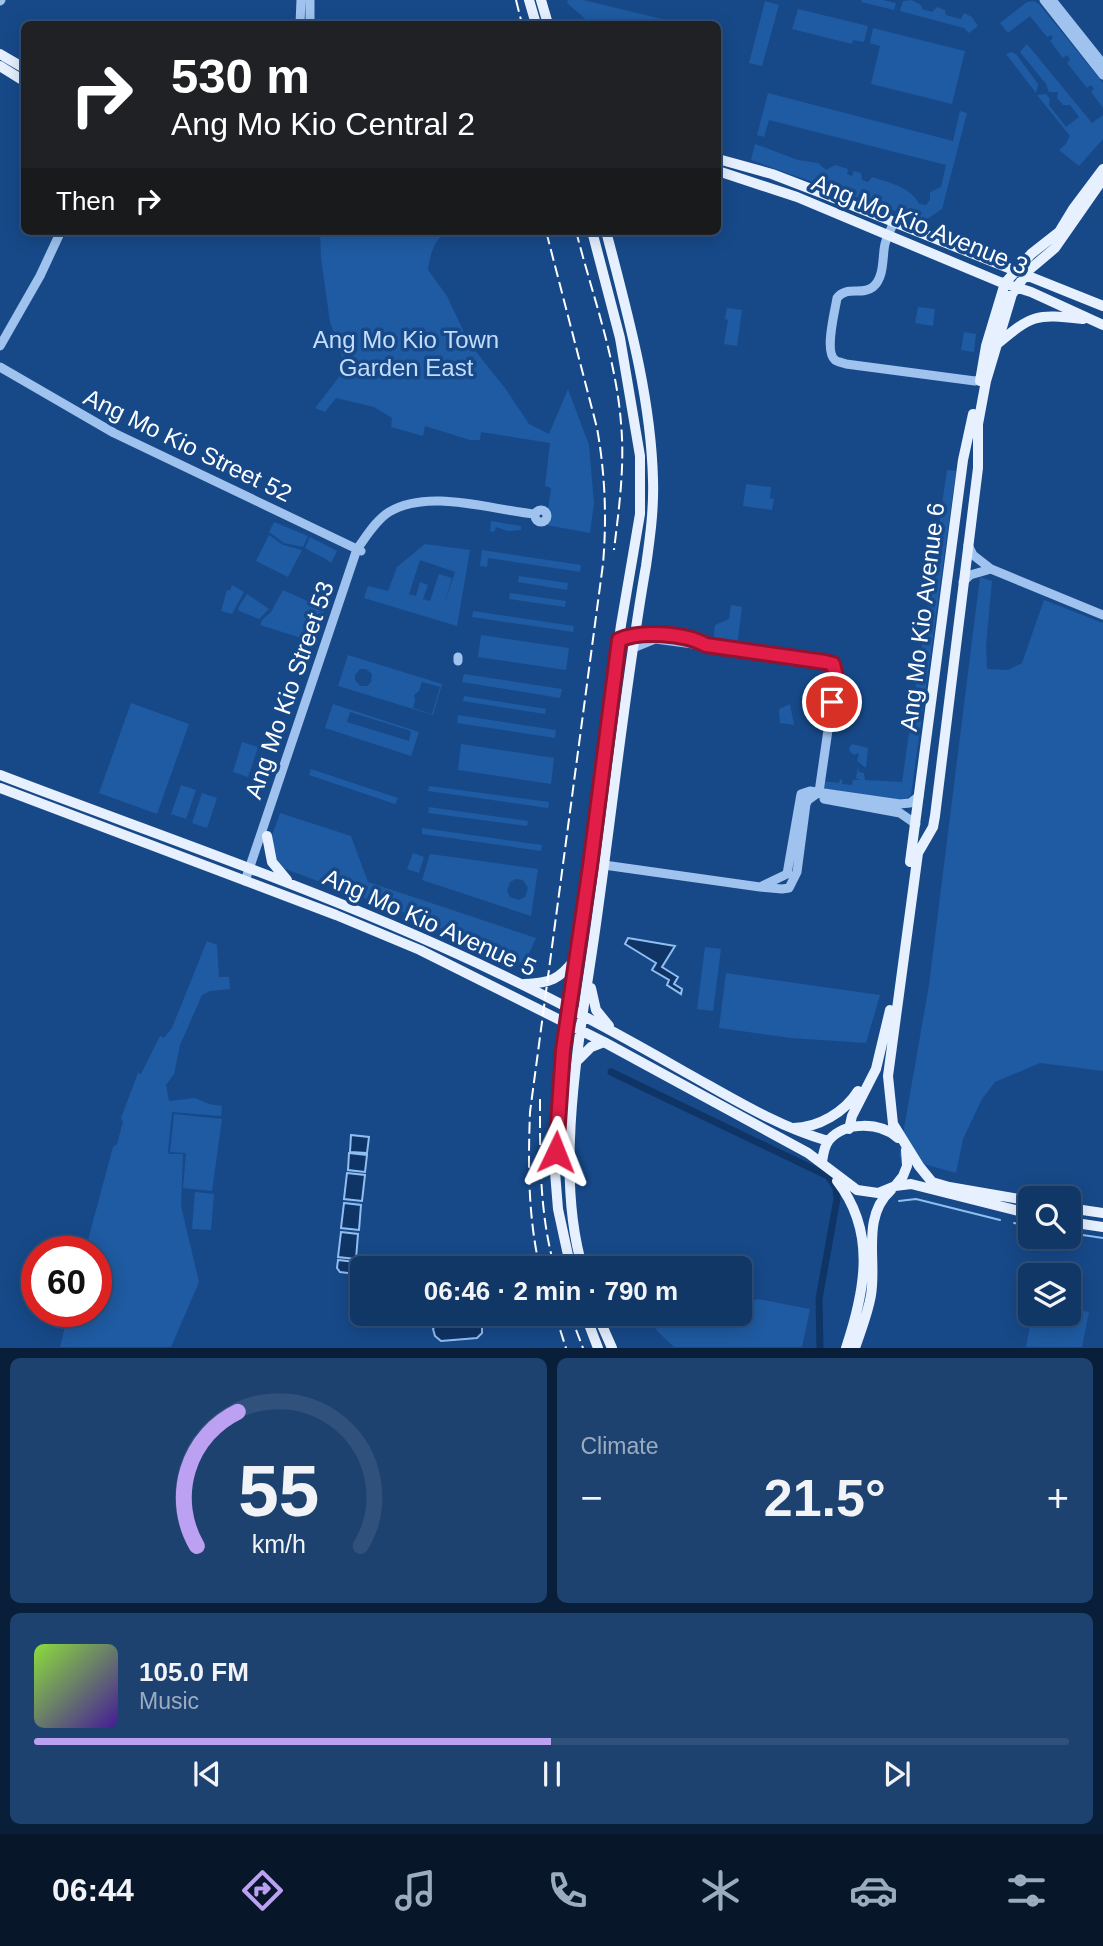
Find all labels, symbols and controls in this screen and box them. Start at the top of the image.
icon: right [56,49,147,140]
text: 530 m [171,49,310,103]
text: Ang Mo Kio Central 2 [171,106,475,142]
street label: Ang Mo Kio Avenue 3 [808,168,1032,280]
icon: right [129,182,167,220]
text: Then [56,186,115,216]
park label: Ang Mo Kio Town Garden East [313,326,499,381]
street label: Ang Mo Kio Street 52 [80,383,296,507]
street label: Ang Mo Kio Avenue 6 [895,501,949,733]
street label: Ang Mo Kio Street 53 [239,578,339,802]
pin [802,672,862,732]
icon: arrive [813,683,851,721]
street label: Ang Mo Kio Avenue 5 [319,863,541,981]
position arrow [519,1115,593,1189]
map controls [1018,1186,1081,1326]
button: search [1018,1186,1081,1249]
speed limit sign: 60 [21,1236,112,1327]
button: layers [1018,1263,1081,1326]
text: 06:46 · 2 min · 790 m [424,1276,678,1306]
text: Climate [581,1433,658,1459]
text: 55 [238,1451,319,1532]
text: 21.5° [764,1469,886,1527]
text: − [581,1477,603,1519]
text: + [1047,1477,1069,1519]
text: km/h [251,1530,305,1558]
text: 105.0 FM [139,1657,249,1687]
text: Music [139,1688,199,1714]
icon: previous [188,1755,226,1793]
icon: pause [533,1755,571,1793]
icon: next [878,1755,916,1793]
icon: directions [238,1866,287,1915]
icon: music [391,1866,440,1915]
icon: phone [543,1866,592,1915]
icon: climate [696,1866,745,1915]
icon: car [849,1866,898,1915]
icon: filters [1002,1866,1051,1915]
text: 06:44 [52,1872,134,1908]

